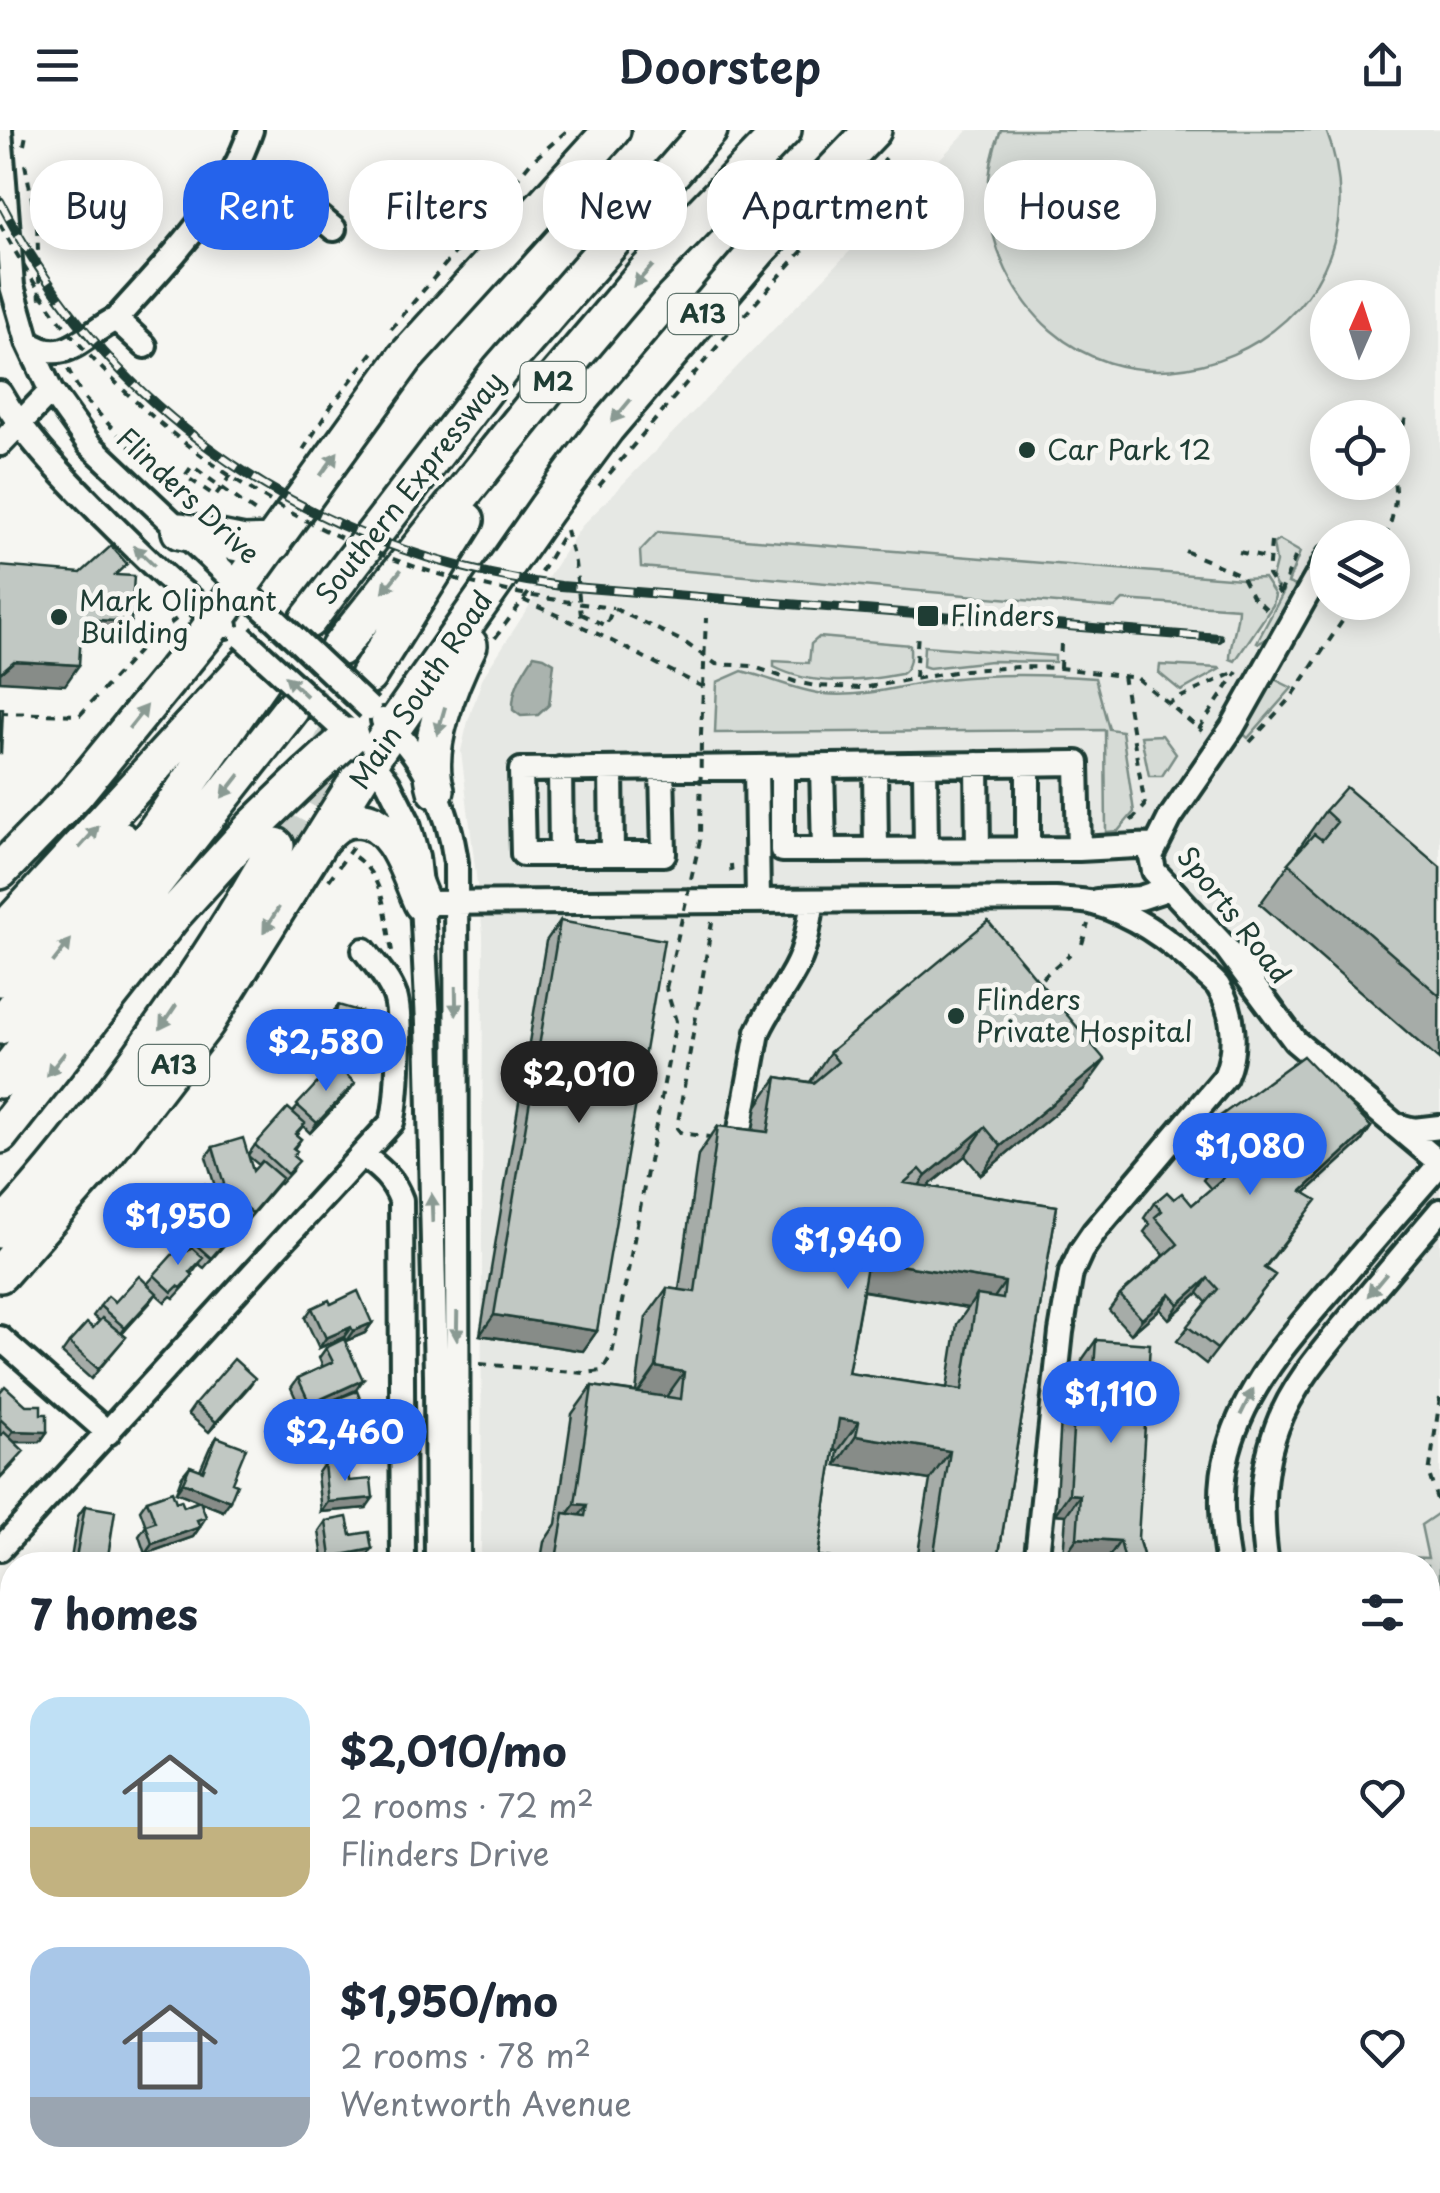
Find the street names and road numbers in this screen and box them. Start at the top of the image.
road number: A13 [668,294,738,334]
street label: Southern Expressway [304,361,514,613]
road number: M2 [520,362,586,402]
street label: Flinders Drive [107,417,271,573]
street label: Main South Road [337,581,502,797]
street label: Sports Road [1168,836,1303,992]
road number: A13 [139,1045,209,1085]

